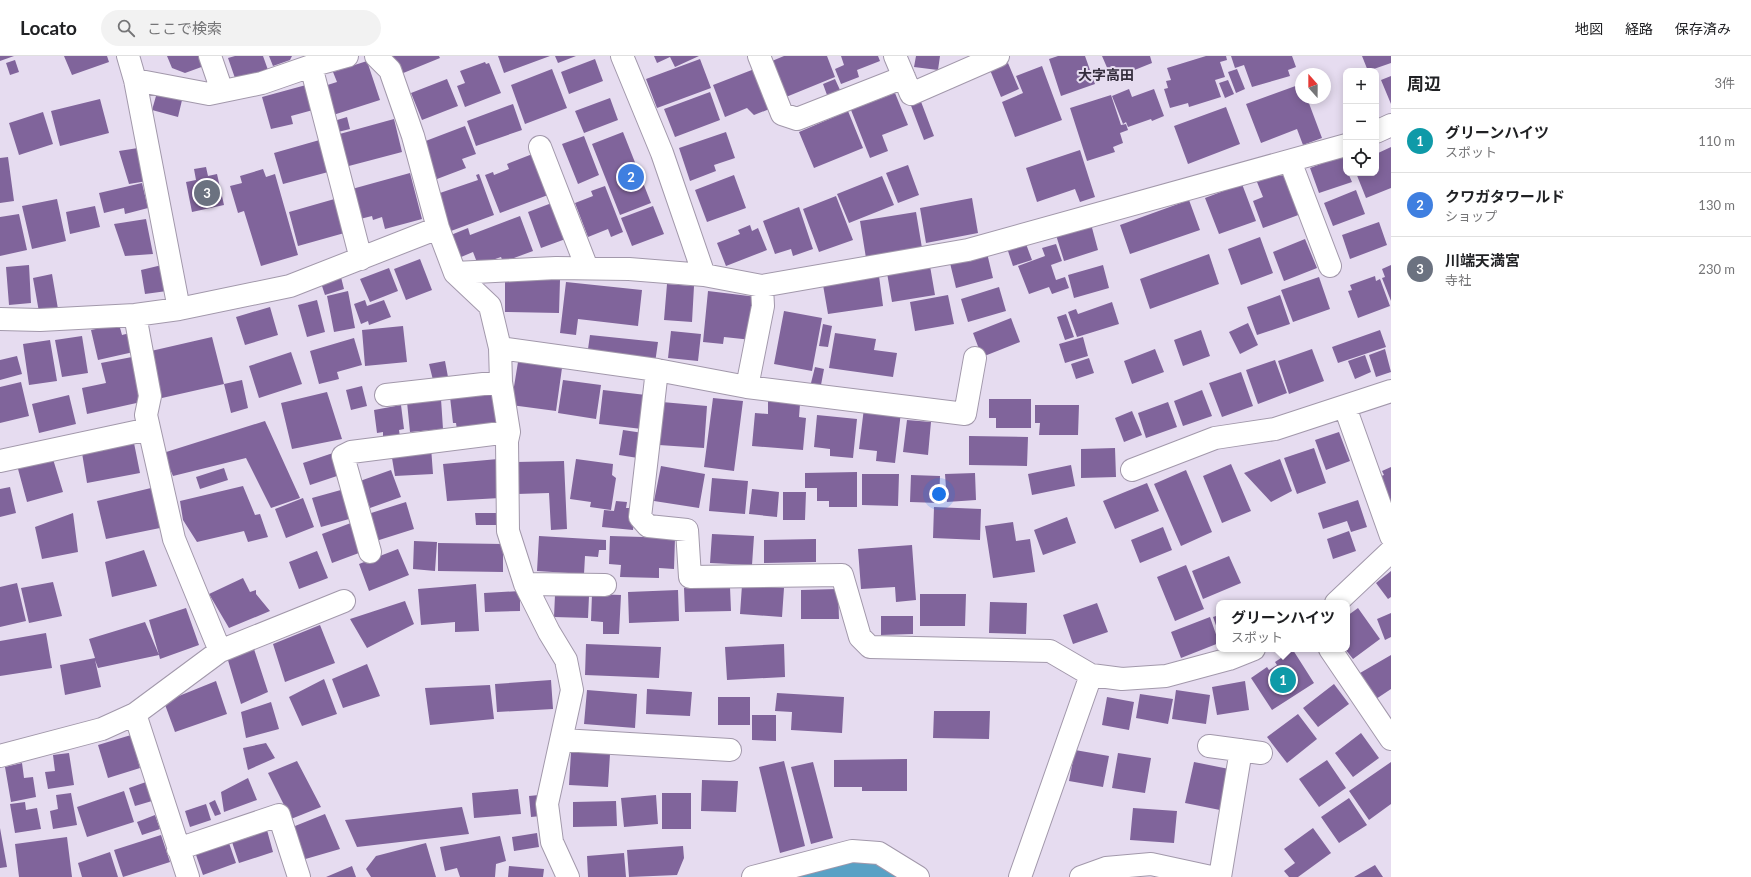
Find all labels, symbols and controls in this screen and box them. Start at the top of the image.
search box [101,10,381,46]
text: Locato [20,16,77,39]
icon: search [115,17,137,39]
text: ここで検索 [147,19,222,37]
text: 地図 [1575,20,1603,37]
text: 経路 [1625,20,1653,37]
text: 保存済み [1675,20,1731,37]
district label: 大字高田 [1078,66,1134,83]
north arrow [1295,68,1331,104]
map controls [1343,68,1379,176]
button: + [1343,68,1379,104]
text: 周辺 [1407,73,1441,94]
text: 3件 [1714,75,1735,91]
button: − [1343,104,1379,140]
text: グリーンハイツ [1445,123,1549,141]
text: 1 [1416,133,1424,149]
text: 110 m [1698,133,1735,149]
button: locate [1343,140,1379,176]
text: スポット [1445,144,1497,160]
pin: 2 [618,162,644,192]
pin: 3 [194,178,220,208]
text: クワガタワールド [1445,187,1565,205]
text: 2 [1416,197,1424,213]
text: 130 m [1698,197,1735,213]
text: ショップ [1445,208,1497,224]
text: 川端天満宮 [1445,251,1520,269]
text: 3 [1416,261,1424,277]
text: 230 m [1698,261,1735,277]
text: 寺社 [1445,272,1471,288]
your location [929,484,949,504]
popup [1216,600,1350,652]
text: グリーンハイツ [1231,608,1335,626]
text: スポット [1231,629,1283,645]
pin: 1 [1270,665,1296,695]

